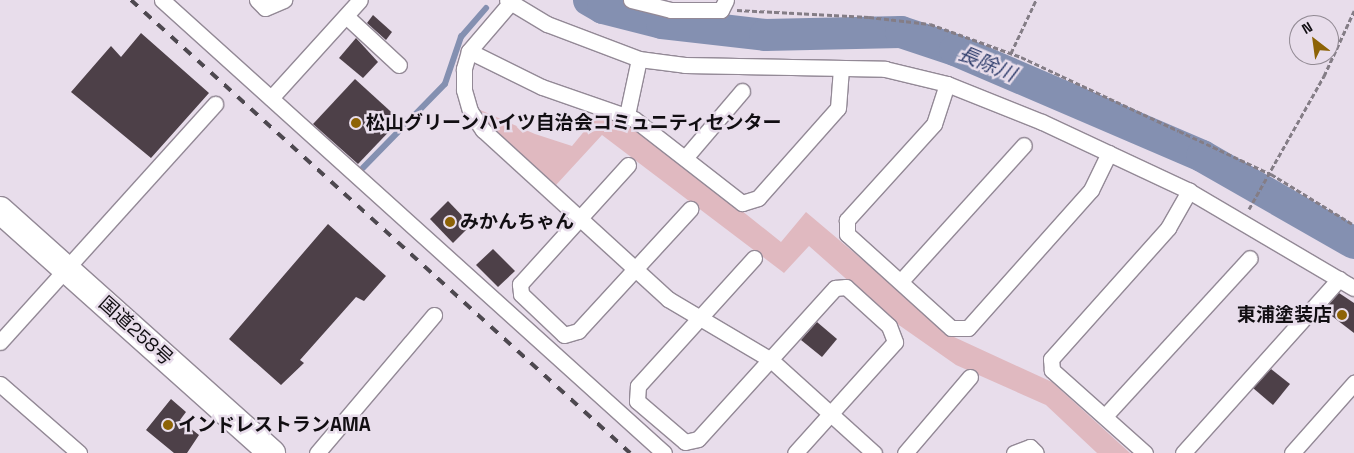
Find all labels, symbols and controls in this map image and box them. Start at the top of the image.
north arrow [1289,15,1339,65]
text: N [1298,18,1316,38]
water label: 長除川 [955,41,1019,87]
place label: 松山グリーンハイツ自治会コミュニティセンター [366,112,784,134]
marker: 松山グリーンハイツ自治会コミュニティセンター [350,117,362,129]
place label: みかんちゃん [460,211,574,233]
marker: みかんちゃん [444,216,456,228]
street label: 国道258号 [94,292,178,370]
place label: 東浦塗装店 [1237,304,1332,326]
marker: 東浦塗装店 [1336,309,1348,321]
place label: インドレストランAMA [178,414,371,436]
marker: インドレストランAMA [162,419,174,431]

